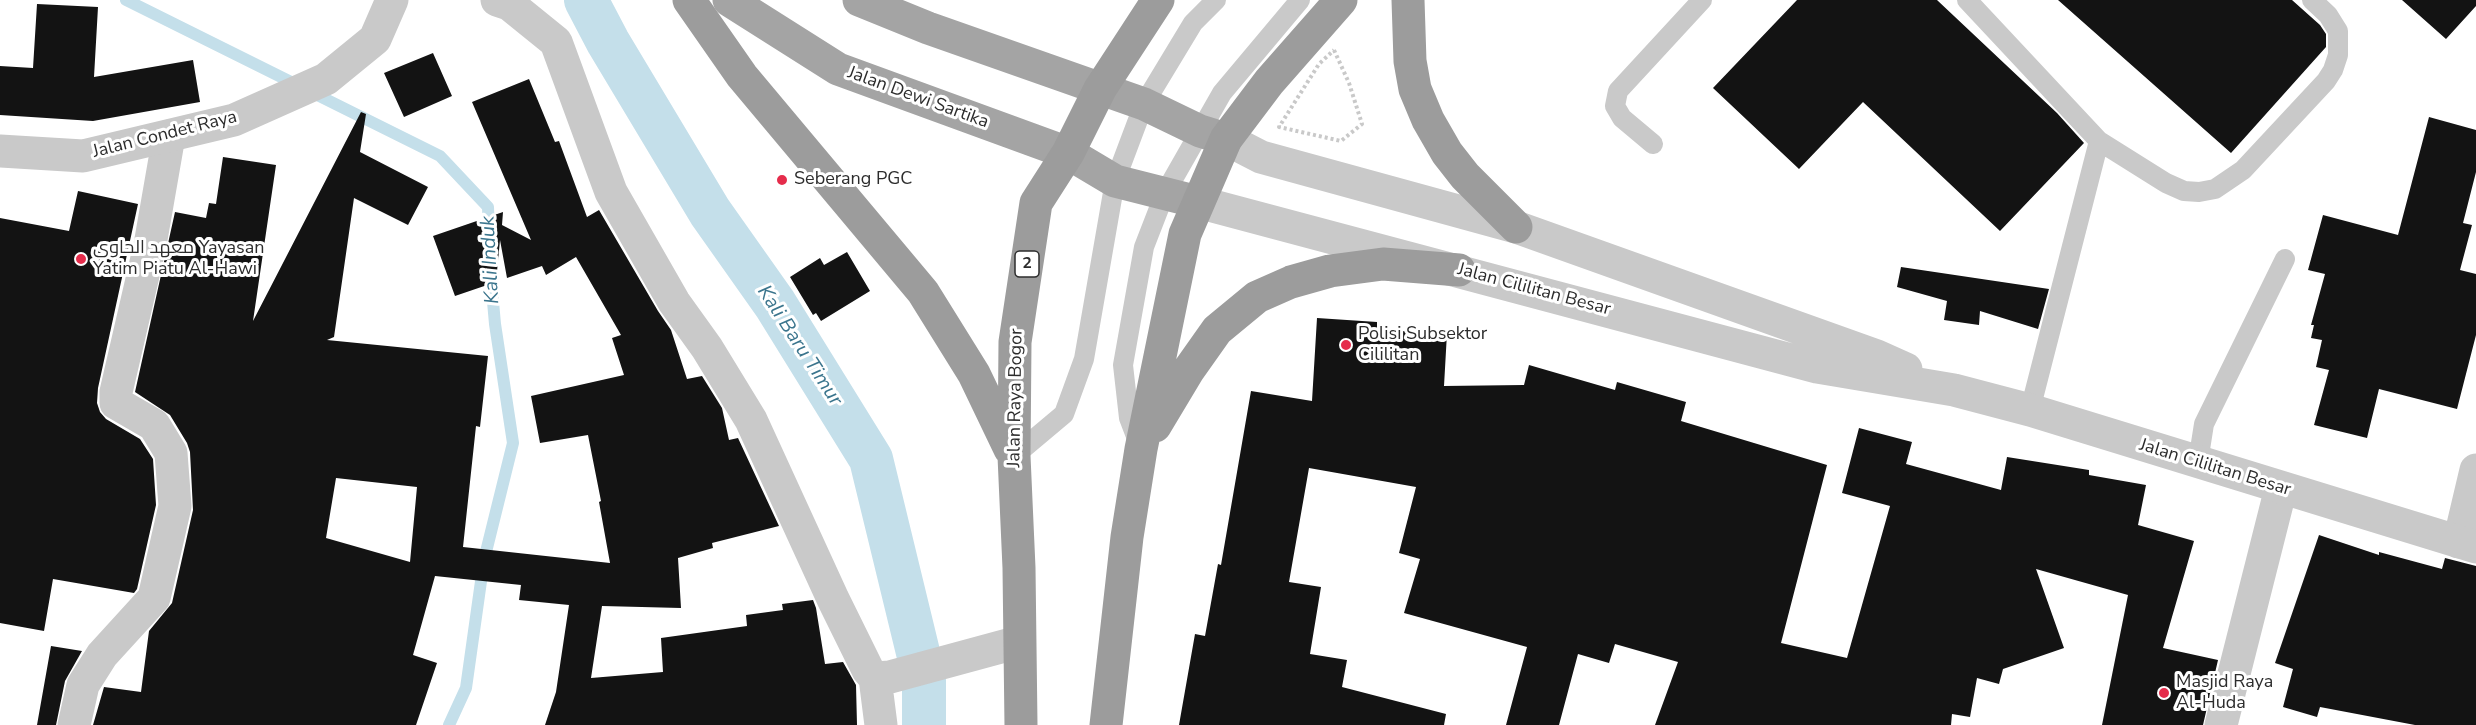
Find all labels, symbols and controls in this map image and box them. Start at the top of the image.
street label: Jalan Dewi Sartika [845,62,991,134]
street label: Jalan Condet Raya [91,107,239,163]
place label: Seberang PGC [794,169,912,191]
marker: Seberang PGC [775,173,789,187]
water label: Kali Induk [477,215,505,305]
place label: معهد الحاوي Yayasan Yatim Piatu Al-Hawi [93,238,264,280]
road number: 2 [1015,251,1039,277]
marker: معهد الحاوي Yayasan Yatim Piatu Al-Hawi [74,252,88,266]
street label: Jalan Cililitan Besar [1455,259,1613,321]
water label: Kali Baru Timur [751,281,847,411]
place label: Polisi Subsektor Cililitan [1358,324,1487,366]
street label: Jalan Raya Bogor [1004,328,1028,468]
marker: Polisi Subsektor Cililitan [1339,338,1353,352]
street label: Jalan Cililitan Besar [2137,435,2293,501]
place label: Masjid Raya Al-Huda [2176,672,2273,714]
marker: Masjid Raya Al-Huda [2157,686,2171,700]

